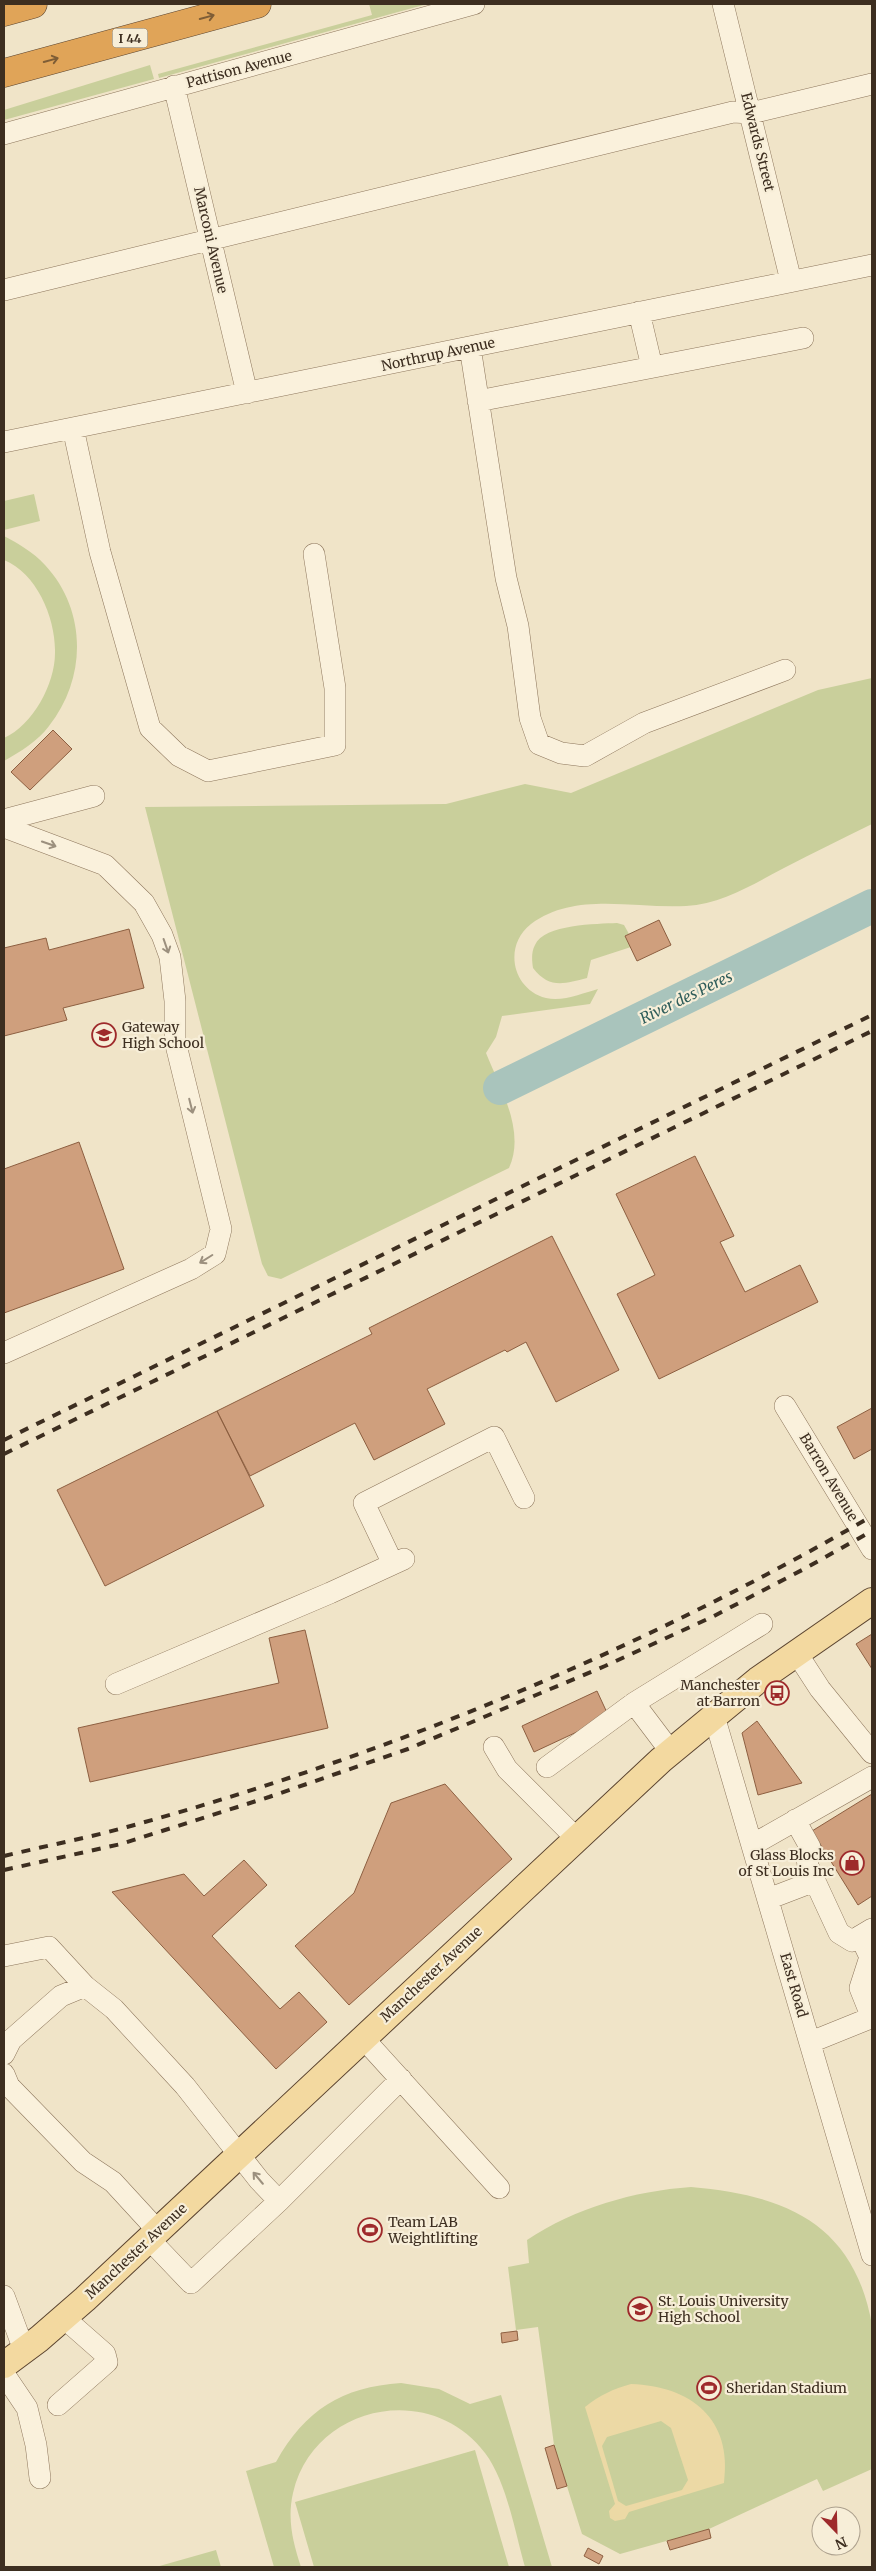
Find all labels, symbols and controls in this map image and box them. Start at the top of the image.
one-way arrow [199,12,215,22]
road number: I 44 [112,28,148,48]
street label: Pattison Avenue [184,46,294,92]
one-way arrow [42,55,58,65]
street label: Edwards Street [737,91,779,194]
street label: Marconi Avenue [190,185,232,295]
street label: Northrup Avenue [380,333,496,375]
one-way arrow [41,840,57,850]
one-way arrow [162,938,171,953]
water label: River des Peres [637,966,735,1028]
place label: Gateway High School [122,1018,205,1052]
school or university icon: Gateway High School [91,1022,117,1048]
one-way arrow [187,1097,196,1113]
one-way arrow [200,1255,214,1265]
street label: Barron Avenue [796,1430,862,1524]
place label: Manchester at Barron [680,1676,760,1710]
bus stop icon: Manchester at Barron [764,1680,790,1706]
place label: Glass Blocks of St Louis Inc [739,1846,834,1880]
shop icon: Glass Blocks of St Louis Inc [839,1850,865,1876]
street label: Manchester Avenue [377,1922,485,2026]
street label: East Road [776,1951,812,2020]
one-way arrow [253,2172,264,2185]
street label: Manchester Avenue [82,2199,190,2303]
place label: Team LAB Weightlifting [387,2213,478,2247]
sports icon: Team LAB Weightlifting [357,2217,383,2243]
place label: St. Louis University High School [658,2292,789,2326]
school or university icon: St. Louis University High School [627,2296,653,2322]
sports icon: Sheridan Stadium [696,2375,722,2401]
place label: Sheridan Stadium [726,2379,847,2397]
north arrow [811,2506,861,2556]
text: N [832,2533,850,2553]

